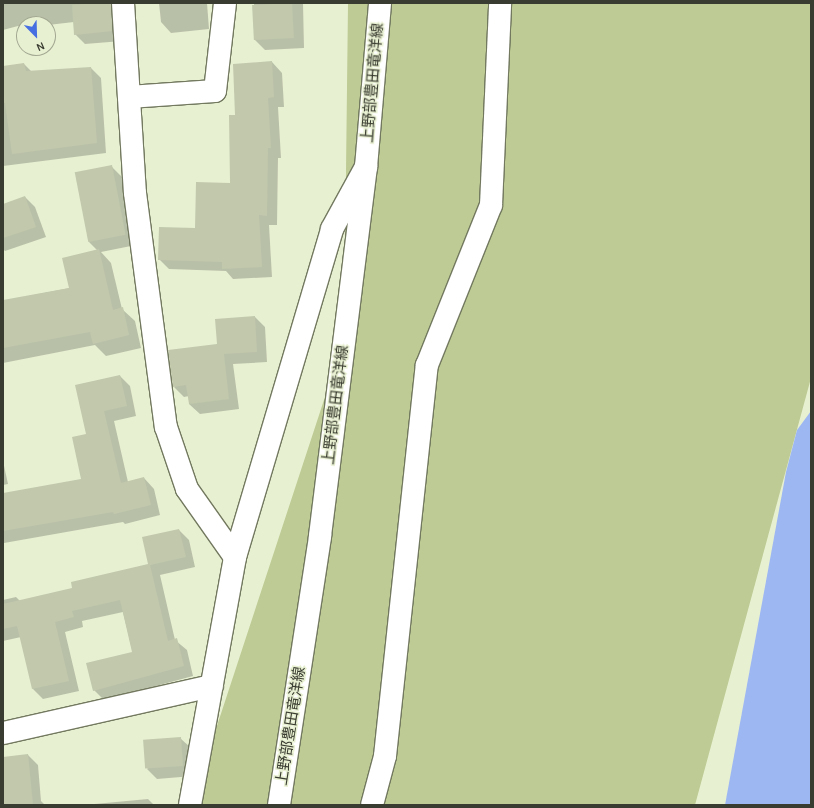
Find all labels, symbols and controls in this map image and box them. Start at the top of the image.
north arrow [16,16,56,56]
street label: 上野部豊田竜洋線 [359,22,387,144]
text: N [34,39,47,54]
street label: 上野部豊田竜洋線 [320,344,352,466]
street label: 上野部豊田竜洋線 [273,665,309,787]

